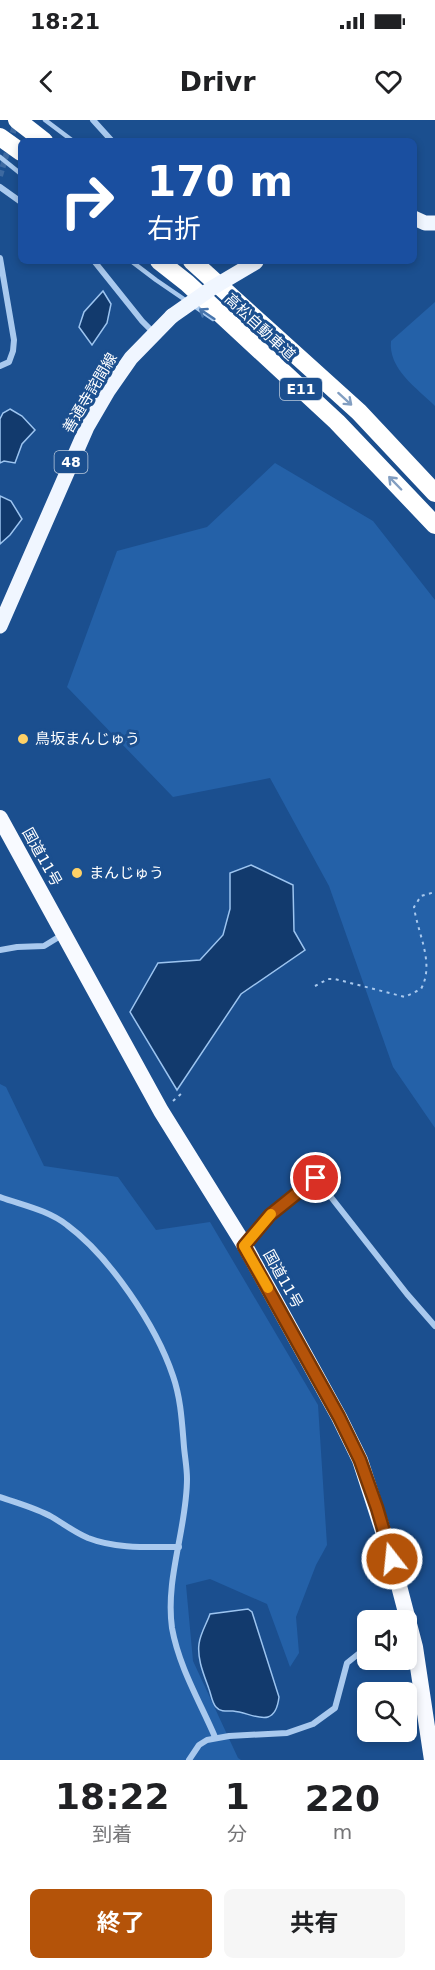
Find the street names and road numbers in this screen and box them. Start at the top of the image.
street label: 高松自動車道 [221,290,299,364]
street label: 善通寺詫間線 [59,350,121,436]
road number: E11 [280,378,322,400]
road number: 48 [54,451,88,473]
street label: 国道11号 [19,825,65,889]
street label: 国道11号 [260,1247,306,1311]

